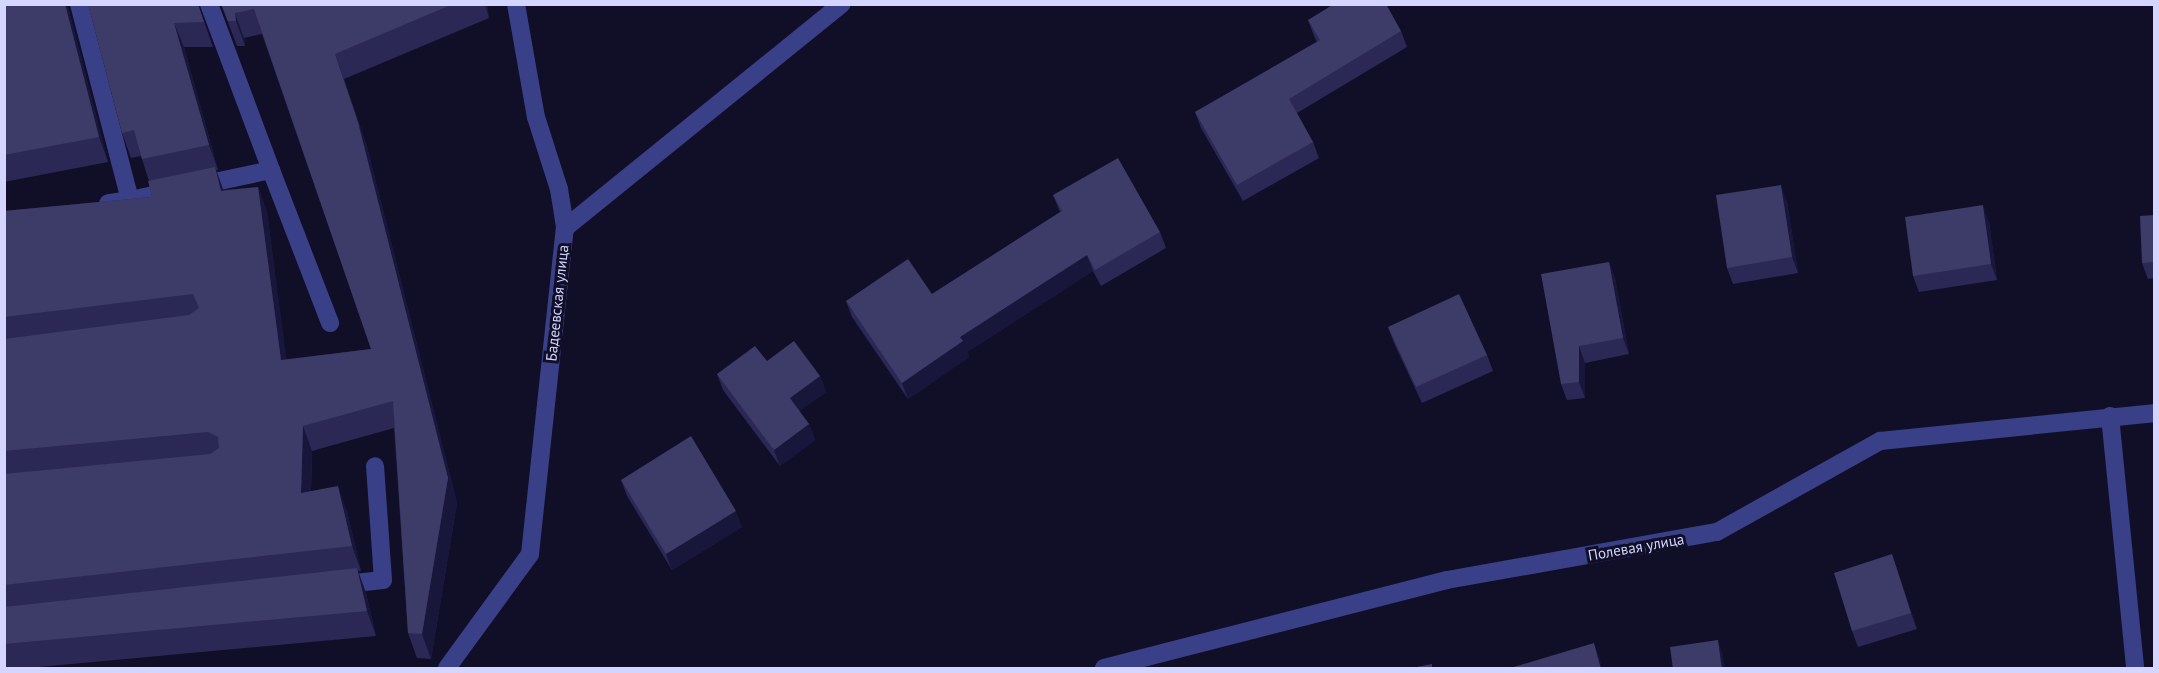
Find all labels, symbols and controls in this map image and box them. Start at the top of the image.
street label: Бадеевская улица [542,244,572,362]
street label: Полевая улица [1587,530,1685,564]

